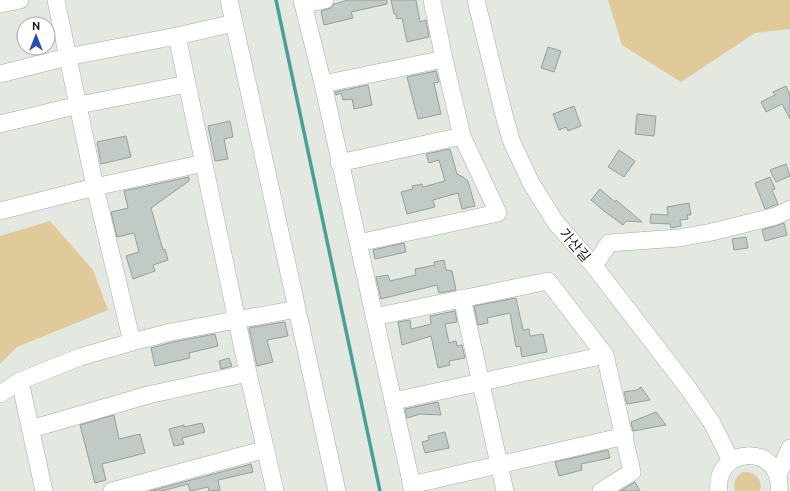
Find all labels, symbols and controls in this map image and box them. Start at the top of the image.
north arrow [16,16,56,56]
text: N [32,20,40,32]
street label: 가산길 [556,225,594,265]

